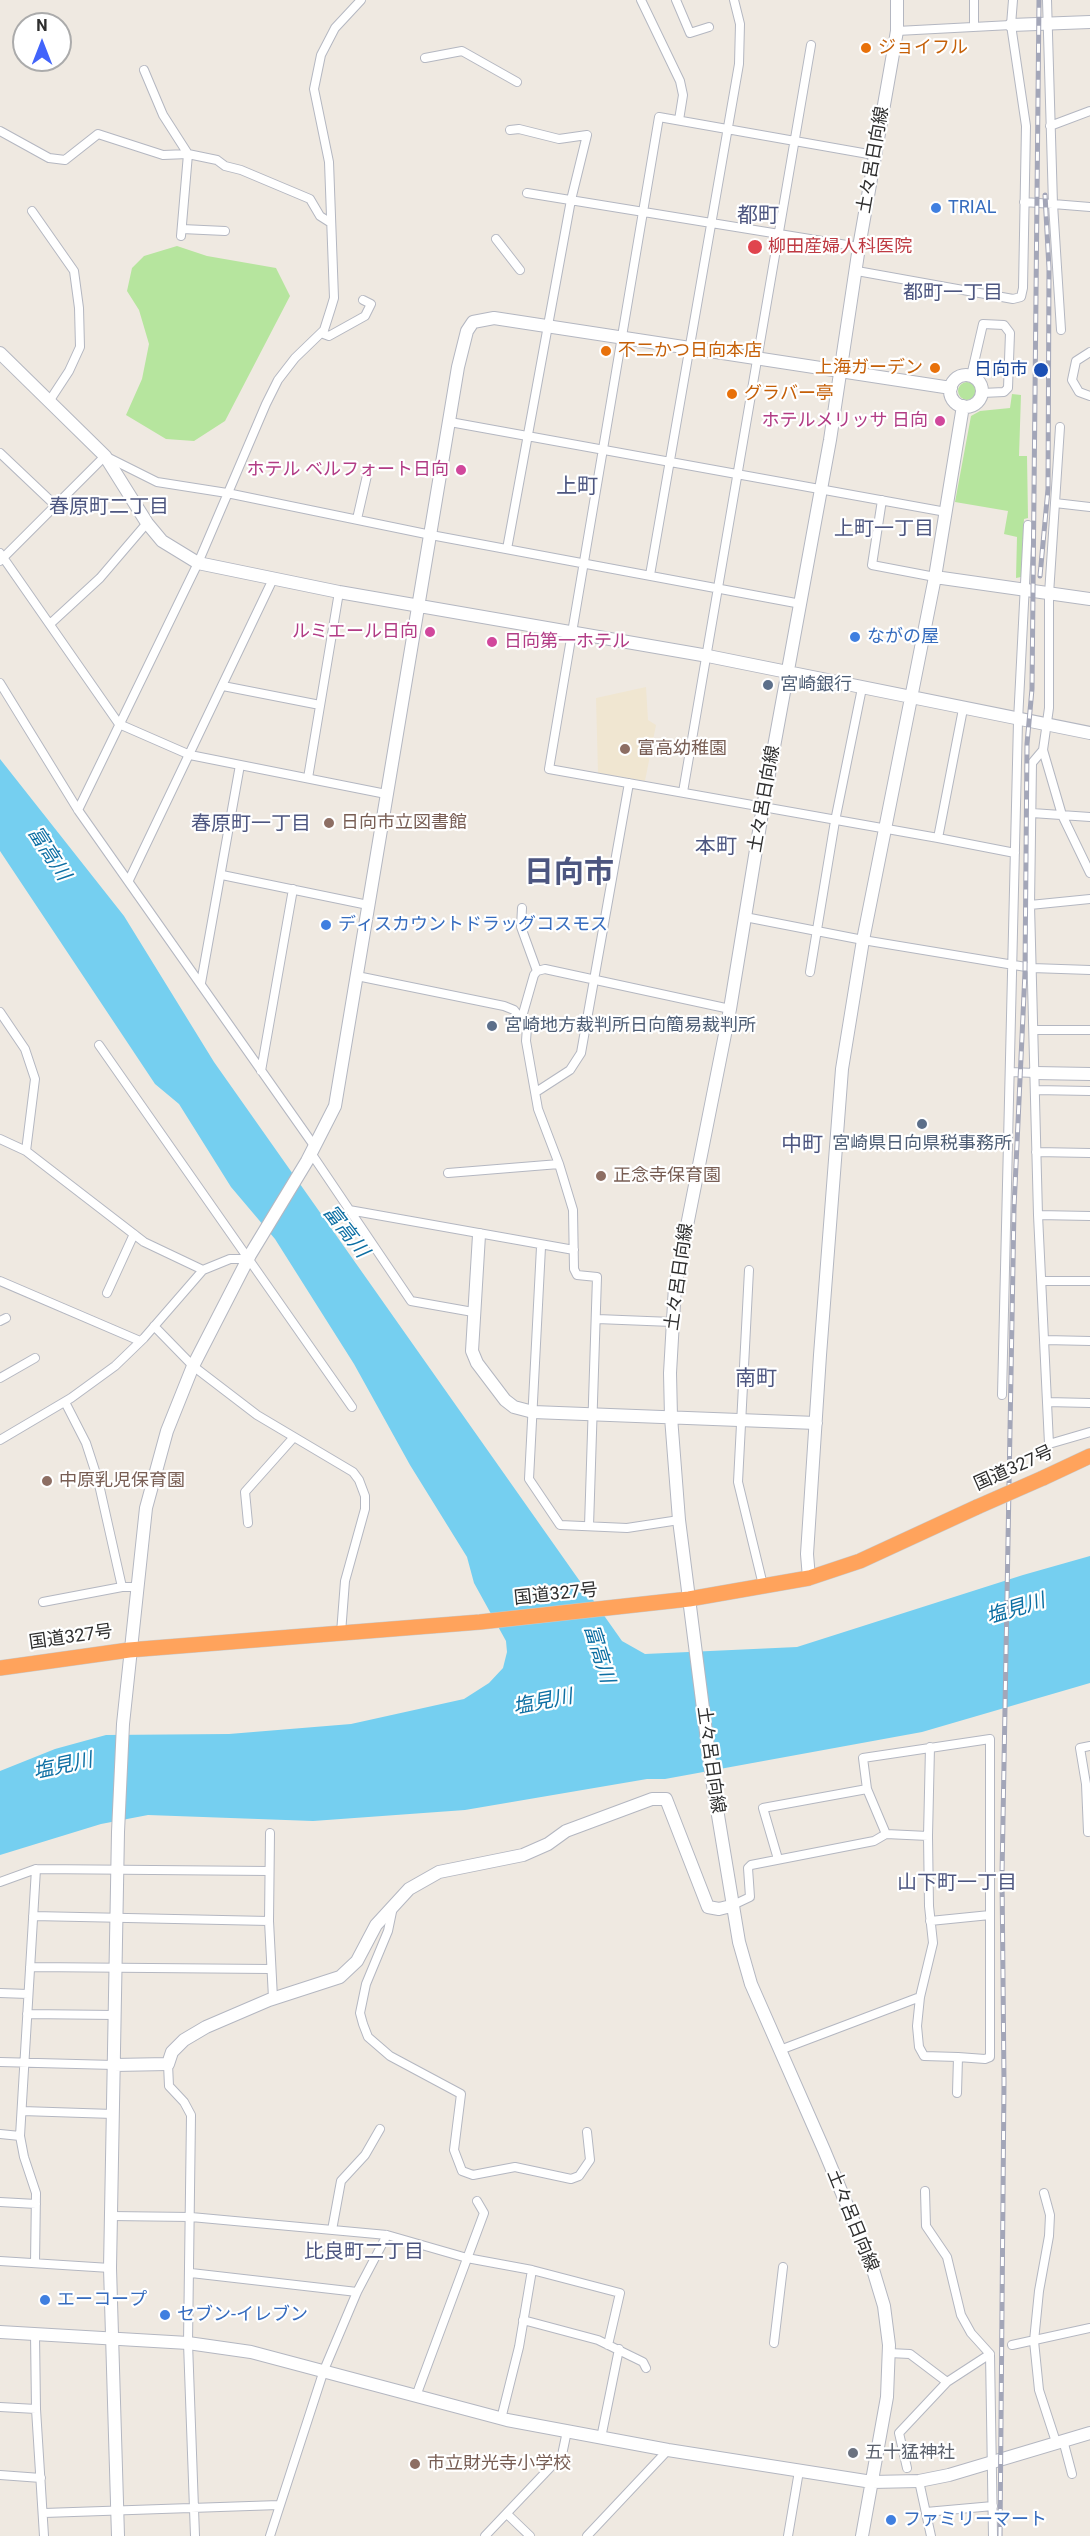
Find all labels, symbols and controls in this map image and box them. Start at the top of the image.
north arrow [12,12,72,72]
text: N [36,16,48,35]
place label: ジョイフル [878,37,968,59]
marker: ジョイフル [859,41,873,55]
street label: 土々呂日向線 [854,105,894,215]
place label: TRIAL [948,197,996,219]
marker: TRIAL [929,201,943,215]
district label: 都町 [737,204,779,230]
place label: 柳田産婦人科医院 [768,236,912,258]
marker: 柳田産婦人科医院 [746,238,764,256]
district label: 都町一丁目 [903,282,1003,306]
place label: 不二かつ日向本店 [618,340,762,362]
marker: 不二かつ日向本店 [599,344,613,358]
place label: 上海ガーデン [815,357,923,379]
place label: 日向市 [974,359,1028,381]
marker: 上海ガーデン [928,361,942,375]
marker: 日向市 [1032,361,1050,379]
place label: グラバー亭 [744,383,834,405]
marker: グラバー亭 [725,387,739,401]
place label: ホテルメリッサ 日向 [762,410,928,432]
marker: ホテルメリッサ 日向 [933,414,947,428]
place label: ホテル ベルフォート日向 [247,459,449,481]
marker: ホテル ベルフォート日向 [454,463,468,477]
district label: 上町 [556,475,598,501]
district label: 春原町二丁目 [49,496,169,520]
district label: 上町一丁目 [834,518,934,542]
place label: ルミエール日向 [292,621,418,643]
marker: ルミエール日向 [423,625,437,639]
place label: ながの屋 [867,626,939,648]
marker: ながの屋 [848,630,862,644]
place label: 日向第一ホテル [504,631,630,653]
marker: 日向第一ホテル [485,635,499,649]
place label: 宮崎銀行 [780,674,852,696]
marker: 宮崎銀行 [761,678,775,692]
place label: 富高幼稚園 [637,738,727,760]
marker: 富高幼稚園 [618,742,632,756]
street label: 土々呂日向線 [745,744,785,854]
place label: 日向市立図書館 [341,812,467,834]
district label: 春原町一丁目 [191,813,311,837]
marker: 日向市立図書館 [322,816,336,830]
water label: 富高川 [22,822,74,886]
district label: 本町 [695,835,737,861]
district label: 日向市 [524,856,614,892]
place label: ディスカウントドラッグコスモス [338,914,608,936]
marker: ディスカウントドラッグコスモス [319,918,333,932]
place label: 宮崎地方裁判所日向簡易裁判所 [504,1015,756,1037]
marker: 宮崎地方裁判所日向簡易裁判所 [485,1019,499,1033]
marker: 宮崎県日向県税事務所 [915,1117,929,1131]
district label: 中町 [781,1133,823,1159]
place label: 宮崎県日向県税事務所 [832,1133,1012,1155]
place label: 正念寺保育園 [613,1165,721,1187]
marker: 正念寺保育園 [594,1169,608,1183]
water label: 富高川 [317,1201,373,1263]
street label: 土々呂日向線 [662,1222,698,1332]
district label: 南町 [735,1367,777,1393]
street label: 国道327号 [971,1442,1057,1496]
place label: 中原乳児保育園 [59,1470,185,1492]
marker: 中原乳児保育園 [40,1474,54,1488]
street label: 国道327号 [513,1580,599,1610]
water label: 塩見川 [984,1590,1048,1630]
street label: 国道327号 [28,1621,114,1655]
water label: 富高川 [578,1622,618,1686]
water label: 塩見川 [511,1685,575,1721]
street label: 土々呂日向線 [692,1705,728,1815]
water label: 塩見川 [31,1749,95,1785]
district label: 山下町一丁目 [897,1872,1017,1896]
street label: 土々呂日向線 [822,2167,882,2275]
district label: 比良町二丁目 [304,2241,424,2265]
place label: エーコープ [57,2289,147,2311]
marker: エーコープ [38,2293,52,2307]
place label: セブン-イレブン [177,2304,308,2326]
marker: セブン-イレブン [158,2308,172,2322]
place label: 五十猛神社 [865,2442,955,2464]
marker: 五十猛神社 [846,2446,860,2460]
place label: 市立財光寺小学校 [427,2453,571,2475]
marker: 市立財光寺小学校 [408,2457,422,2471]
place label: ファミリーマート [903,2509,1047,2531]
marker: ファミリーマート [884,2513,898,2527]

